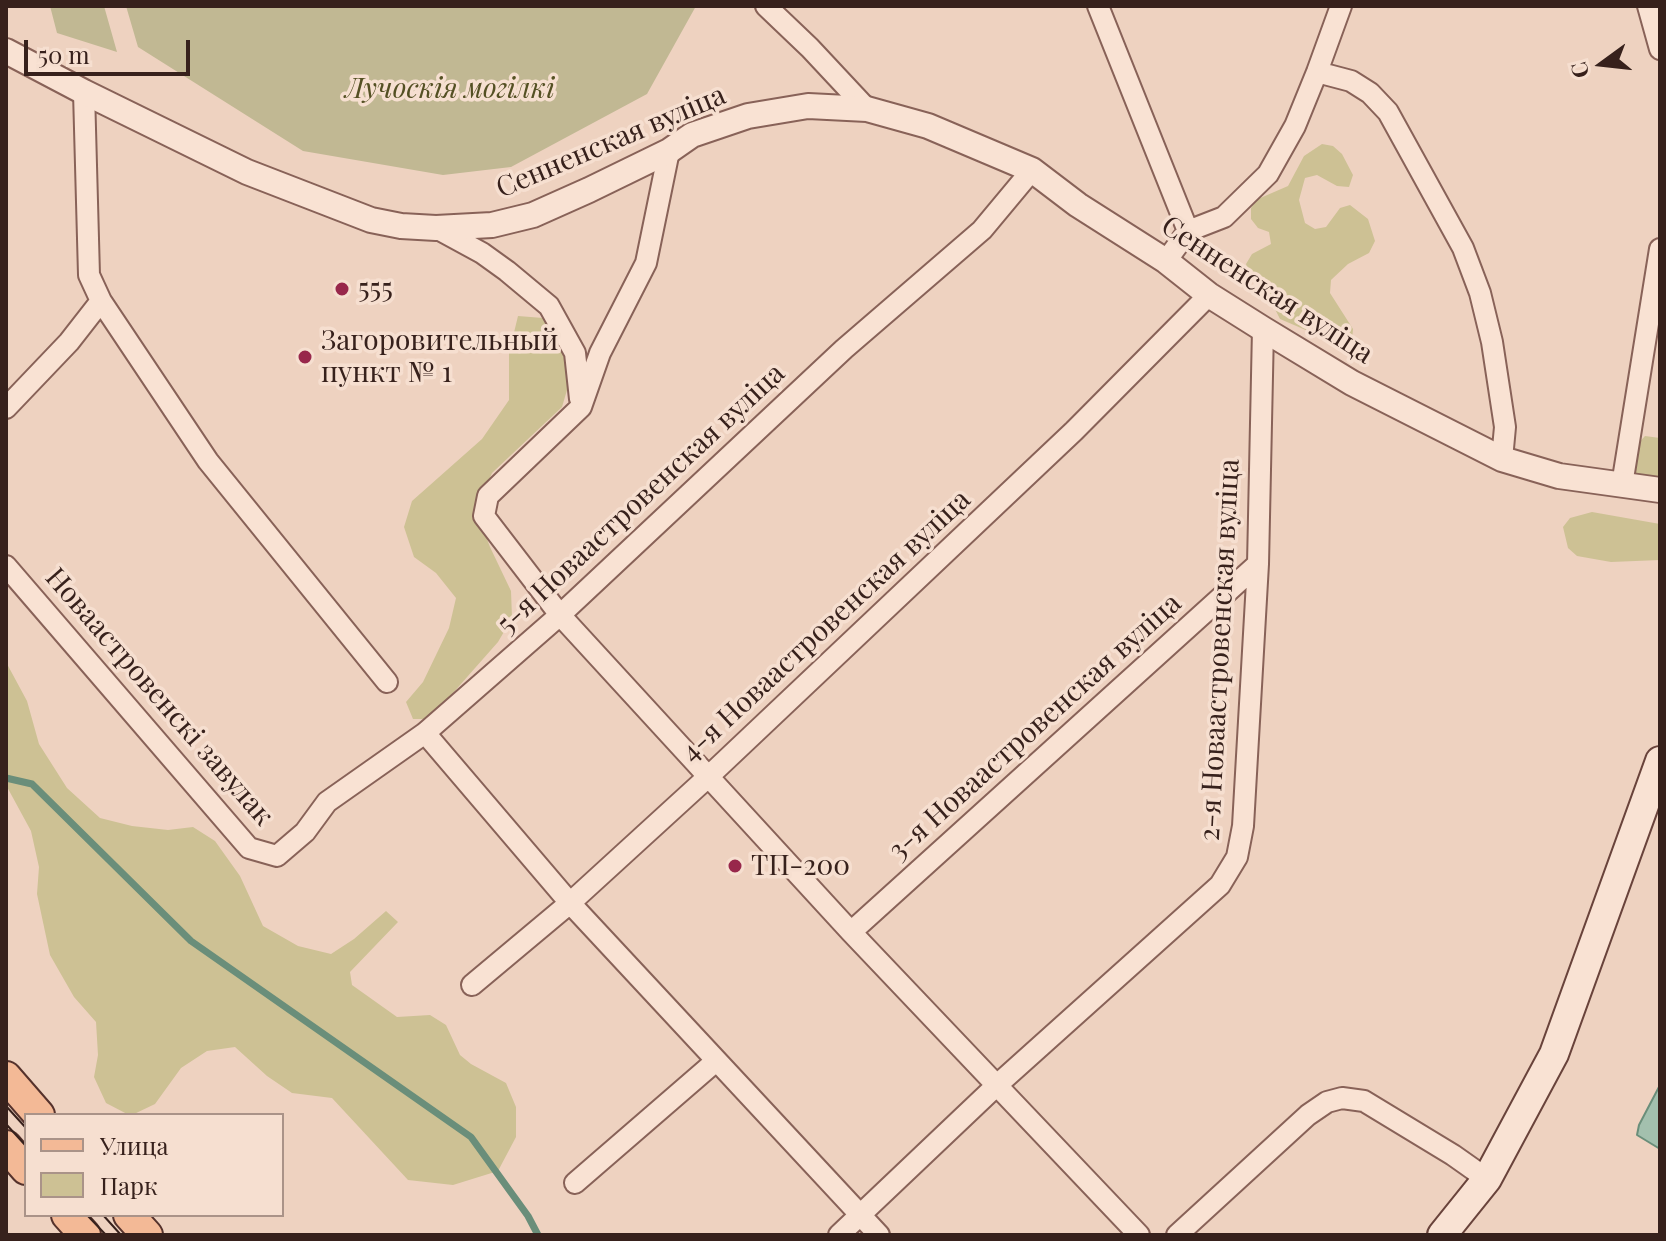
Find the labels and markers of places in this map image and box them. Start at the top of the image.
place label: 555 [358,272,393,306]
marker: 555 [333,280,351,298]
place label: Загоровительный пункт № 1 [321,324,558,390]
marker: Загоровительный пункт № 1 [296,348,314,366]
place label: ТП-200 [751,849,850,883]
marker: ТП-200 [726,857,744,875]

